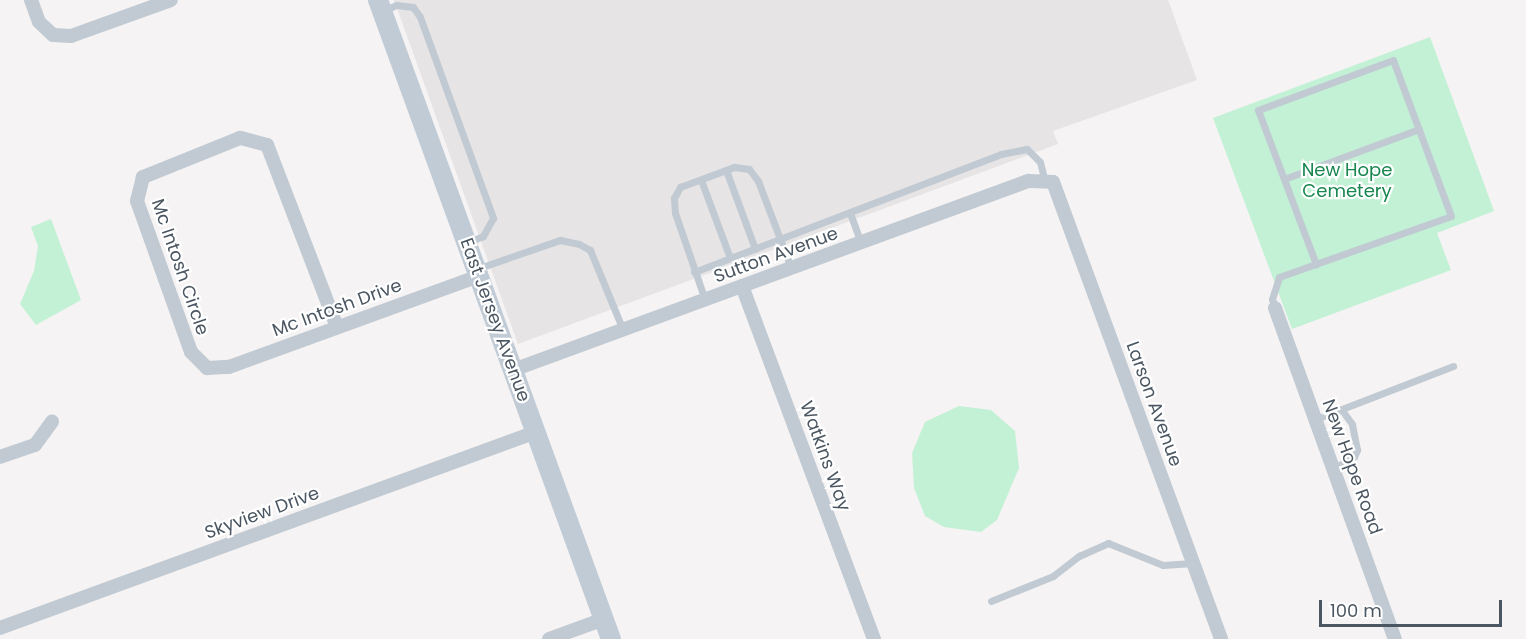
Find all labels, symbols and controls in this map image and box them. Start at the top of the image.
park label: New Hope Cemetery [1302,160,1392,202]
street label: Mc Intosh Circle [147,196,213,338]
street label: Sutton Avenue [711,223,841,287]
street label: East Jersey Avenue [455,235,535,405]
street label: Mc Intosh Drive [269,275,405,341]
street label: Larson Avenue [1121,339,1187,469]
street label: New Hope Road [1318,396,1386,538]
street label: Watkins Way [795,398,855,514]
street label: Skyview Drive [202,482,322,544]
scale bar [1322,588,1505,626]
text: 100 m [1330,598,1382,623]

